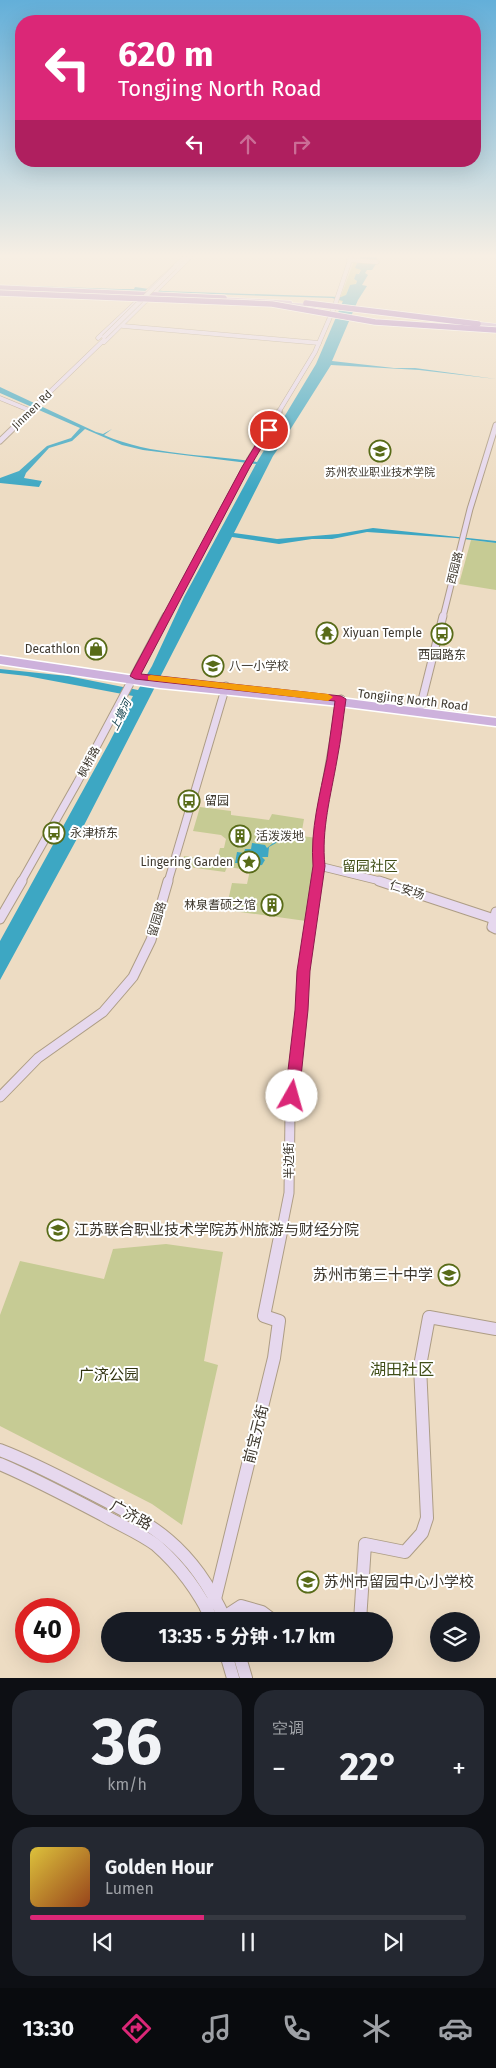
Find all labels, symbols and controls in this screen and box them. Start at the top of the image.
text: 620 m [118,33,214,75]
icon: left [35,35,100,100]
text: Tongjing North Road [118,75,322,102]
icon: left [181,130,209,158]
icon: ahead [234,130,262,158]
icon: right [287,130,315,158]
street label: Jinmen Rd [9,388,55,432]
pin [248,409,290,451]
icon: arrive [255,416,283,444]
school or university icon: 苏州农业职业技术学院 [368,439,392,463]
place label: 苏州农业职业技术学院 [325,466,435,479]
street label: 西园路 [445,550,465,586]
temple icon: Xiyuan Temple [315,621,339,645]
bus stop icon: 西园路东 [430,622,454,646]
place label: Xiyuan Temple [343,626,422,640]
shop icon: Decathlon [84,637,108,661]
place label: Decathlon [25,642,80,656]
place label: 西园路东 [418,648,466,662]
school or university icon: 八一小学校 [201,654,225,678]
place label: 八一小学校 [229,659,289,673]
street label: Tongjing North Road [357,686,469,714]
water label: 上塘河 [108,696,135,733]
street label: 枫桥路 [76,744,102,780]
bus stop icon: 留园 [177,789,201,813]
place label: 留园 [205,794,229,808]
bus stop icon: 永津桥东 [42,821,66,845]
building icon: 活泼泼地 [228,824,252,848]
place label: 永津桥东 [70,826,118,840]
place label: 活泼泼地 [256,829,304,843]
place icon: Lingering Garden [237,850,261,874]
place label: Lingering Garden [140,855,233,869]
district label: 留园社区 [342,858,398,875]
street label: 仁安场 [388,878,426,902]
building icon: 林泉耆硕之馆 [260,893,284,917]
place label: 林泉耆硕之馆 [184,898,256,912]
street label: 留园路 [145,900,169,938]
position arrow [265,1069,317,1121]
street label: 半边街 [282,1143,296,1179]
school or university icon: 江苏联合职业技术学院苏州旅游与财经分院 [46,1218,70,1242]
place label: 江苏联合职业技术学院苏州旅游与财经分院 [74,1221,359,1239]
school or university icon: 苏州市第三十中学 [437,1263,461,1287]
place label: 苏州市第三十中学 [313,1266,433,1284]
district label: 湖田社区 [370,1360,434,1379]
park label: 广济公园 [79,1366,139,1384]
street label: 前宝元街 [240,1403,272,1465]
street label: 广济路 [107,1496,155,1534]
school or university icon: 苏州市留园中心小学校 [296,1570,320,1594]
place label: 苏州市留园中心小学校 [324,1573,474,1591]
speed limit sign: 40 [15,1598,80,1663]
map controls [430,1612,480,1662]
button: layers [430,1612,480,1662]
text: 13:35 · 5 分钟 · 1.7 km [159,1625,335,1648]
text: 36 [92,1703,162,1781]
text: 空调 [272,1719,304,1738]
text: 22° [339,1744,399,1790]
text: − [272,1752,286,1785]
text: + [452,1752,466,1785]
text: km/h [107,1775,147,1794]
text: Golden Hour [105,1856,214,1879]
text: Lumen [105,1879,154,1898]
icon: previous [89,1928,117,1956]
icon: pause [234,1928,262,1956]
icon: next [379,1928,407,1956]
icon: directions [119,2011,154,2046]
icon: music [199,2011,234,2046]
icon: phone [279,2011,314,2046]
icon: climate [359,2011,394,2046]
icon: car [438,2011,473,2046]
text: 13:30 [22,2015,74,2042]

